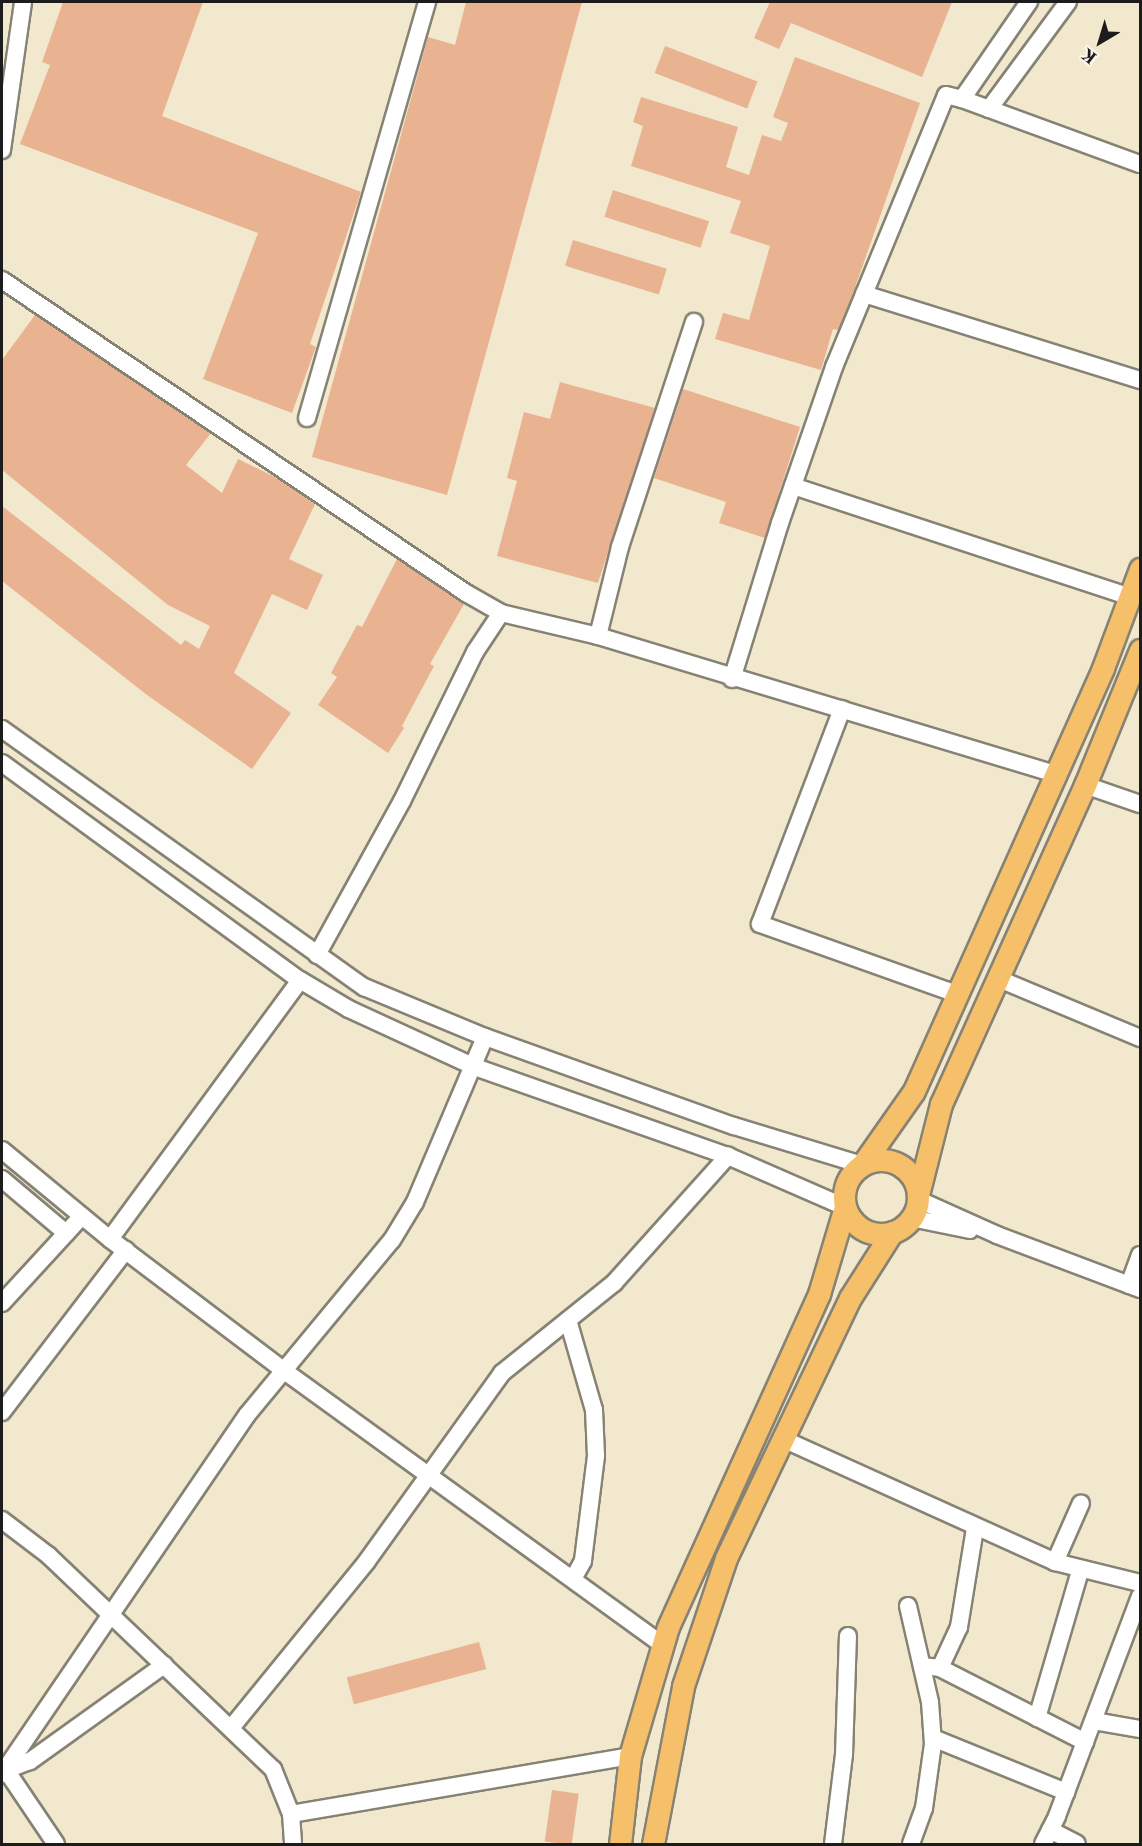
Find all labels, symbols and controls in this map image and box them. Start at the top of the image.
north arrow [1070,12,1130,72]
text: K [1078,44,1100,68]

